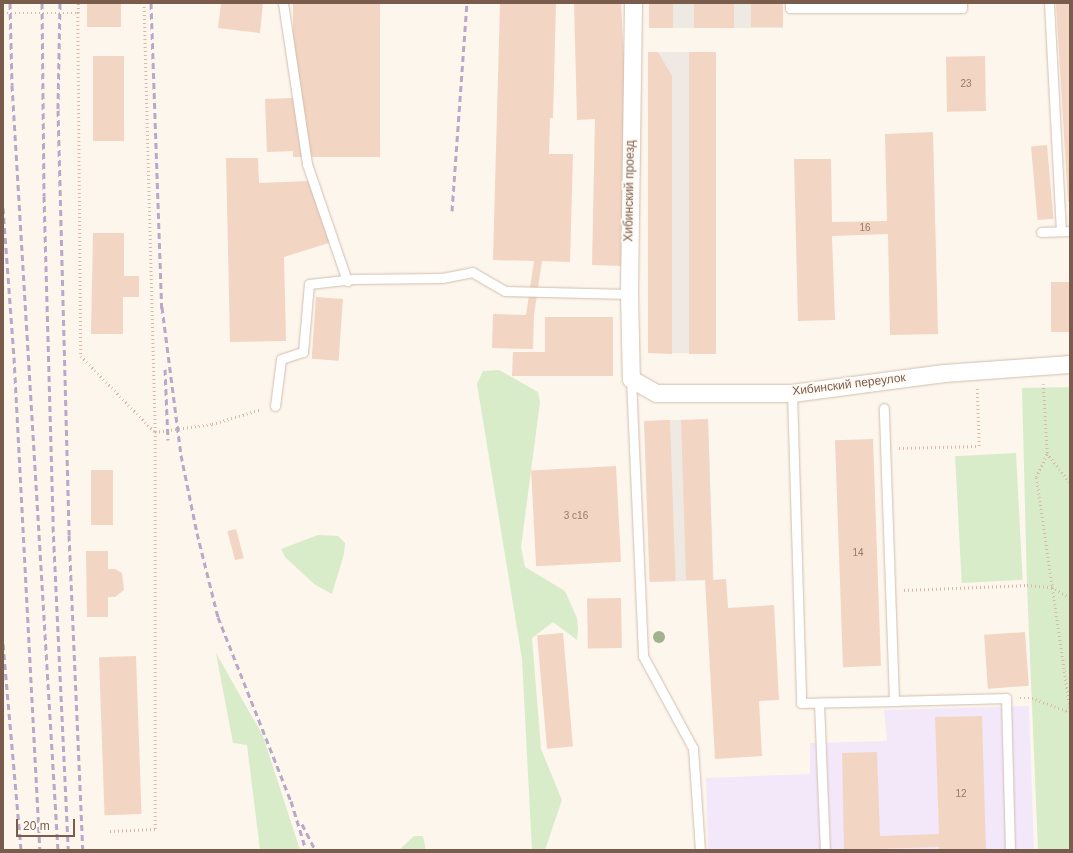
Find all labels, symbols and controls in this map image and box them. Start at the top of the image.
house number: 23 [960,78,972,90]
street label: Хибинский проезд [622,140,638,242]
house number: 16 [859,222,871,234]
street label: Хибинский переулок [792,371,906,399]
house number: 3 с16 [564,510,588,522]
house number: 14 [852,547,864,559]
house number: 12 [955,788,967,800]
scale bar [18,811,77,837]
text: 20 m [23,819,50,833]

